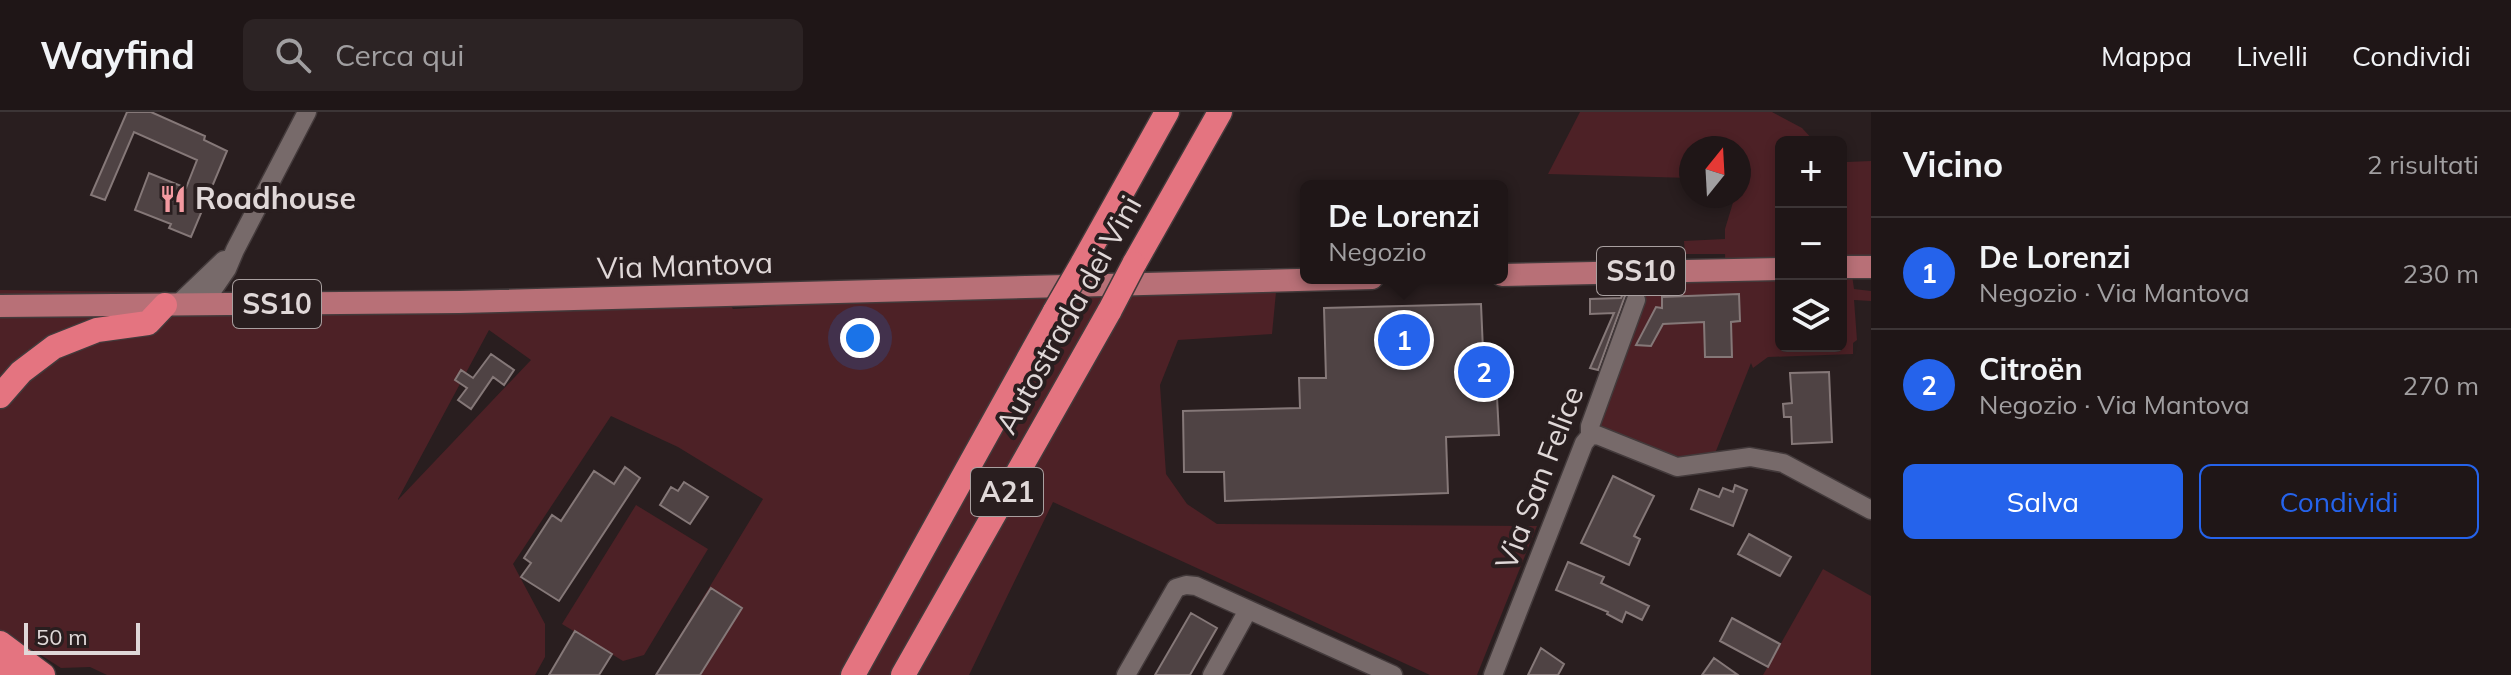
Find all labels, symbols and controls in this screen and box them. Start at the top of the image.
search box [243,19,803,91]
text: Wayfind [40,31,195,79]
icon: search [271,33,315,77]
text: Cerca qui [335,36,464,74]
text: Mappa [2101,38,2192,73]
text: Livelli [2236,38,2308,73]
text: Condividi [2352,38,2471,73]
north arrow [1679,136,1751,208]
map controls [1775,136,1847,352]
button: + [1775,136,1847,208]
text: Vicino [1903,143,2003,186]
text: 2 risultati [2367,148,2479,181]
place label: Roadhouse [195,179,356,217]
popup [1300,180,1508,284]
restaurant icon: Roadhouse [158,184,188,214]
street label: Autostrada dei Vini [987,189,1149,440]
text: De Lorenzi [1328,197,1480,235]
button: − [1775,208,1847,280]
text: Negozio [1328,235,1427,268]
text: De Lorenzi [1979,238,2131,276]
street label: Via Mantova [596,243,774,287]
road number: SS10 [1597,247,1685,295]
text: 1 [1921,257,1937,290]
text: 230 m [2403,257,2479,290]
text: Negozio · Via Mantova [1979,276,2250,309]
road number: SS10 [233,280,321,328]
button: layers [1775,280,1847,352]
pin: 1 [1378,310,1430,370]
your location [840,318,880,358]
pin: 2 [1458,342,1510,402]
text: Citroën [1979,350,2083,388]
text: 2 [1921,369,1937,402]
text: 270 m [2403,369,2479,402]
street label: Via San Felice [1487,380,1592,575]
text: Negozio · Via Mantova [1979,388,2250,421]
button: Salva [1903,464,2183,539]
button: Condividi [2199,464,2479,539]
road number: A21 [971,468,1043,516]
scale bar [24,619,140,655]
text: 50 m [36,623,87,651]

